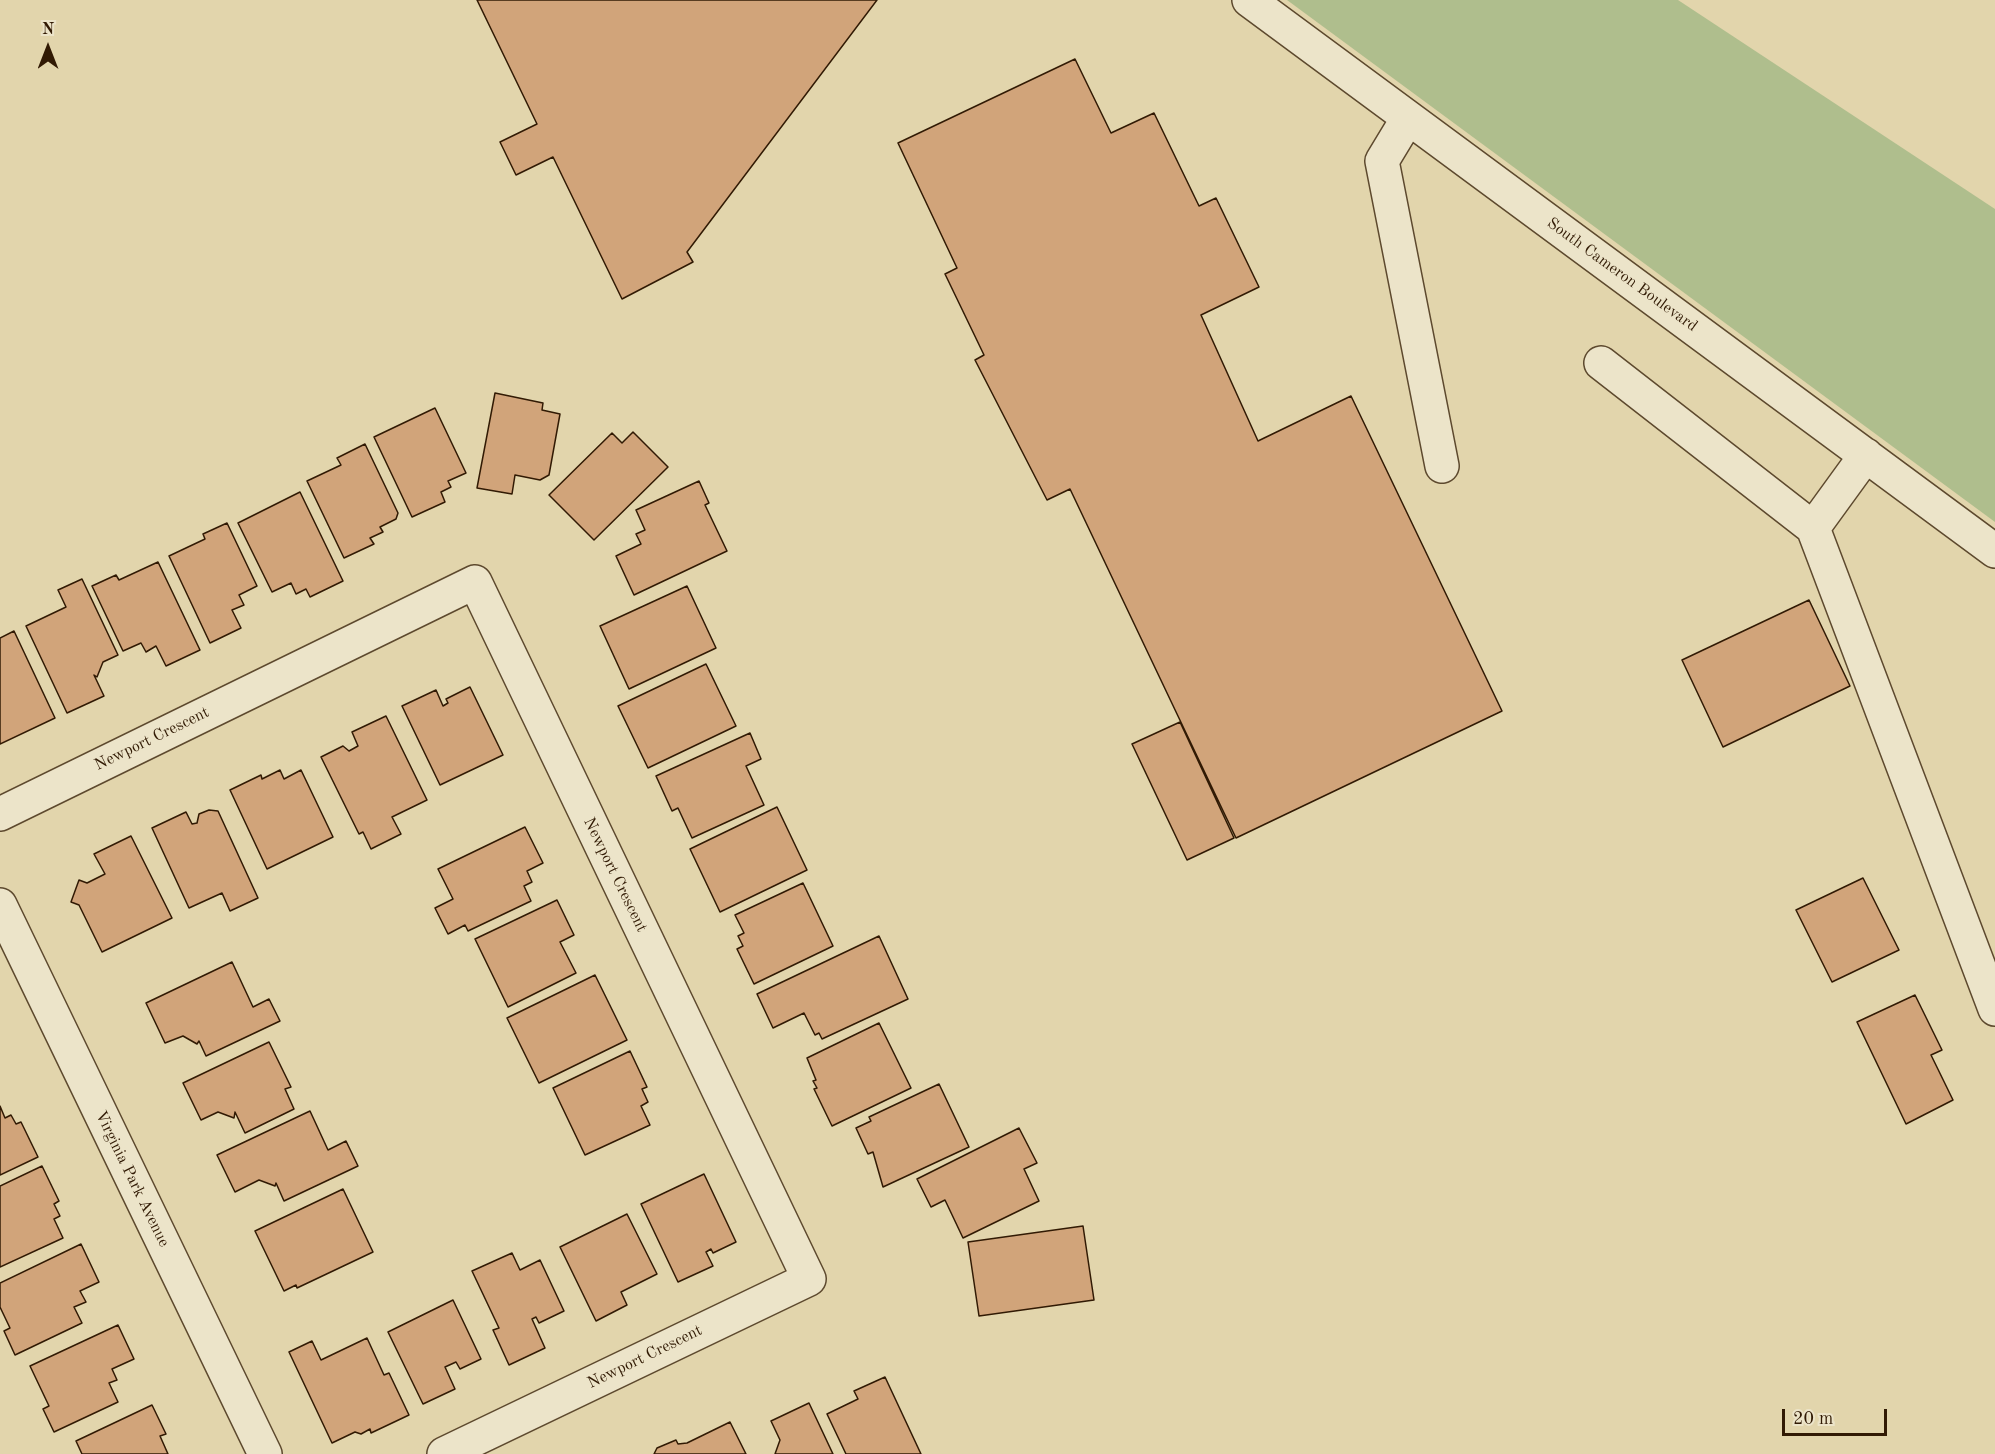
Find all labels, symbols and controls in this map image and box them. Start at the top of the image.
north arrow [18,18,78,78]
text: N [42,22,54,38]
street label: South Cameron Boulevard [1543,214,1701,336]
street label: Newport Crescent [92,703,212,775]
street label: Newport Crescent [579,815,651,935]
street label: Virginia Park Avenue [91,1108,173,1250]
street label: Newport Crescent [585,1321,705,1393]
scale bar [1785,1397,1890,1435]
text: 20 m [1793,1410,1833,1428]

